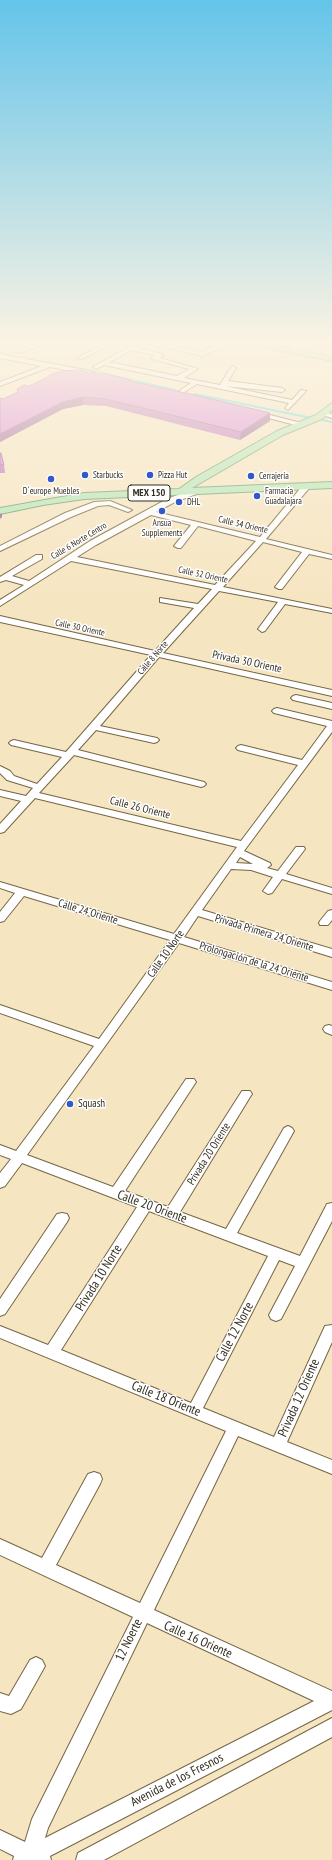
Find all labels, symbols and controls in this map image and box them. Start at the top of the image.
marker: Starbucks [80,470,90,480]
place label: Starbucks [93,470,123,480]
marker: Pizza Hut [145,470,155,480]
place label: Pizza Hut [158,470,187,480]
marker: Cerrajería [246,471,256,481]
place label: Cerrajería [259,471,289,481]
marker: D´europe Muebles [46,474,56,484]
road number: MEX 150 [128,485,170,501]
place label: D´europe Muebles [23,486,79,496]
place label: Farmacia Guadalajara [265,486,302,507]
marker: Farmacia Guadalajara [252,491,262,501]
marker: DHL [174,497,184,507]
place label: DHL [187,497,200,507]
marker: Ansua Supplements [157,506,167,516]
street label: Calle 34 Oriente [217,514,269,536]
place label: Ansua Supplements [142,518,182,539]
street label: Calle 6 Norte Centro [49,520,109,562]
street label: Calle 32 Oriente [177,564,229,586]
street label: Calle 30 Oriente [54,617,106,639]
street label: Calle 8 Norte [136,639,170,677]
street label: Privada 30 Oriente [211,648,283,676]
street label: Calle 26 Oriente [108,794,172,822]
street label: Calle 24 Oriente [57,897,119,927]
street label: Privada Primera 24 Oriente [213,912,315,954]
street label: Calle 10 Norte [145,928,187,980]
street label: Prolongación de la 24 Oriente [198,939,310,985]
place label: Squash [78,1097,105,1111]
marker: Squash [65,1099,75,1109]
street label: Privada 20 Oriente [185,1121,233,1187]
street label: Calle 20 Oriente [115,1187,189,1227]
street label: Privada 10 Norte [72,1242,126,1314]
street label: Calle 12 Norte [213,1300,257,1364]
street label: Privada 12 Oriente [275,1357,323,1439]
street label: Calle 18 Oriente [129,1378,203,1420]
street label: 12 Noerte [112,1616,146,1664]
street label: Calle 16 Oriente [161,1618,235,1662]
street label: Avenida de los Fresnos [128,1750,226,1810]

